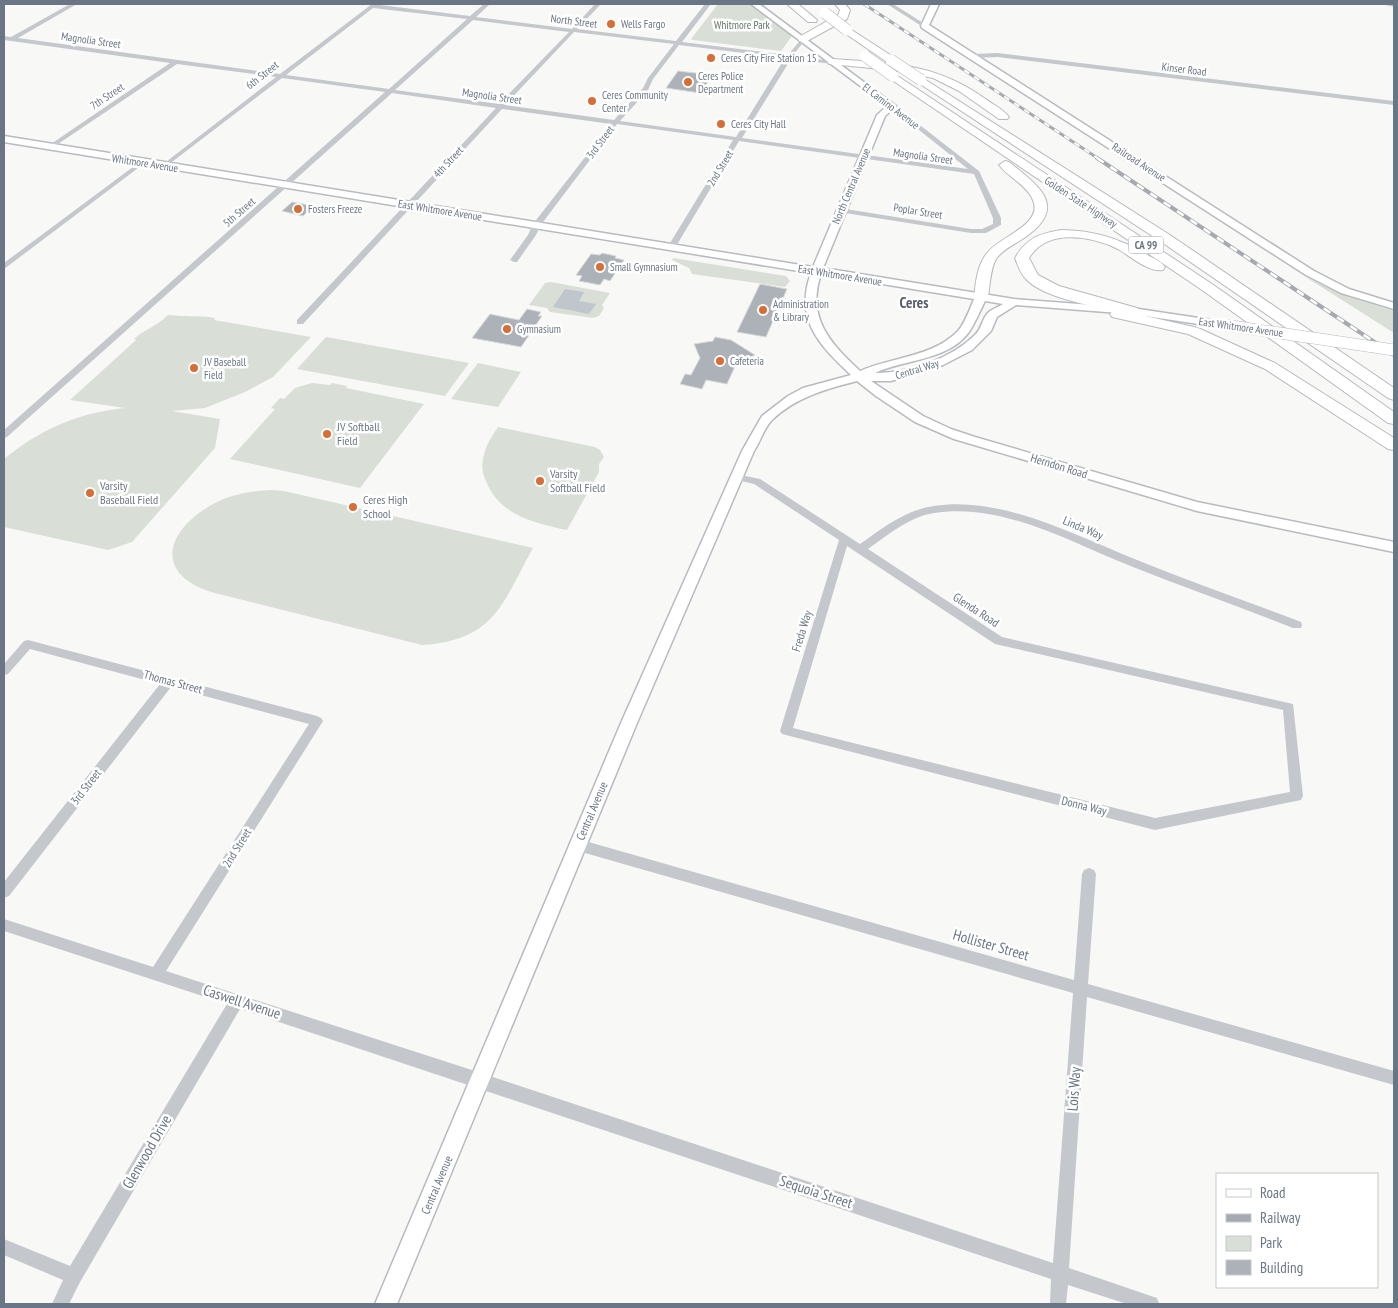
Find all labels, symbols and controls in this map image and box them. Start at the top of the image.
street label: North Street [550,11,598,31]
place label: Wells Fargo [621,17,665,31]
marker: Wells Fargo [605,18,617,30]
park label: Whitmore Park [714,18,771,32]
street label: Magnolia Street [60,29,122,51]
place label: Ceres City Fire Station 15 [721,51,817,65]
marker: Ceres City Fire Station 15 [705,52,717,64]
street label: 6th Street [243,58,281,92]
street label: Kinser Road [1161,59,1207,79]
place label: Ceres Police Department [698,69,744,96]
marker: Ceres Police Department [682,76,694,88]
street label: 7th Street [87,80,127,112]
street label: El Camino Avenue [860,80,923,132]
street label: Magnolia Street [461,85,523,107]
place label: Ceres Community Center [602,88,669,115]
marker: Ceres Community Center [586,95,598,107]
place label: Ceres City Hall [731,117,786,131]
marker: Ceres City Hall [715,118,727,130]
street label: 3rd Street [583,123,617,161]
street label: Railroad Avenue [1109,139,1169,185]
street label: 4th Street [430,143,466,181]
street label: Magnolia Street [892,145,954,167]
street label: North Central Avenue [829,146,873,226]
street label: 2nd Street [704,147,736,189]
street label: Whitmore Avenue [111,151,180,175]
street label: Golden State Highway [1042,173,1121,231]
street label: 5th Street [220,194,258,230]
street label: East Whitmore Avenue [397,196,484,224]
street label: Poplar Street [893,200,943,222]
place label: Fosters Freeze [308,202,363,216]
marker: Fosters Freeze [292,203,304,215]
road number: CA 99 [1128,236,1164,254]
place label: Small Gymnasium [610,260,678,274]
marker: Small Gymnasium [594,261,606,273]
street label: East Whitmore Avenue [797,261,884,289]
district label: Ceres [900,293,928,312]
place label: Administration & Library [773,297,829,324]
marker: Administration & Library [757,304,769,316]
street label: East Whitmore Avenue [1198,314,1284,340]
place label: Gymnasium [517,322,561,336]
marker: Gymnasium [501,323,513,335]
place label: Cafeteria [730,354,764,368]
place label: JV Baseball Field [203,355,246,382]
marker: Cafeteria [714,355,726,367]
street label: Central Way [894,356,941,382]
marker: JV Baseball Field [188,362,200,374]
place label: JV Softball Field [336,419,380,448]
marker: JV Softball Field [321,428,333,440]
street label: Herndon Road [1029,450,1089,481]
place label: Varsity Softball Field [549,466,605,495]
marker: Varsity Softball Field [534,475,546,487]
place label: Varsity Baseball Field [99,478,158,507]
marker: Varsity Baseball Field [84,487,96,499]
place label: Ceres High School [363,492,407,521]
marker: Ceres High School [347,501,359,513]
street label: Linda Way [1061,512,1106,543]
street label: Glenda Road [950,589,1002,630]
street label: Freda Way [788,608,815,653]
street label: Thomas Street [142,667,205,697]
street label: 3rd Street [67,765,105,808]
street label: Central Avenue [572,779,611,842]
street label: Donna Way [1060,793,1109,818]
street label: 2nd Street [219,825,255,870]
street label: Hollister Street [951,925,1031,964]
street label: Caswell Avenue [201,980,283,1023]
street label: Lois Way [1062,1066,1085,1112]
street label: Glenwood Drive [118,1111,175,1192]
street label: Central Avenue [417,1153,456,1216]
street label: Sequoia Street [777,1171,855,1212]
legend [1216,1173,1378,1288]
text: Road [1260,1183,1286,1202]
text: Railway [1260,1208,1301,1227]
text: Park [1260,1233,1282,1252]
text: Building [1260,1258,1303,1277]

